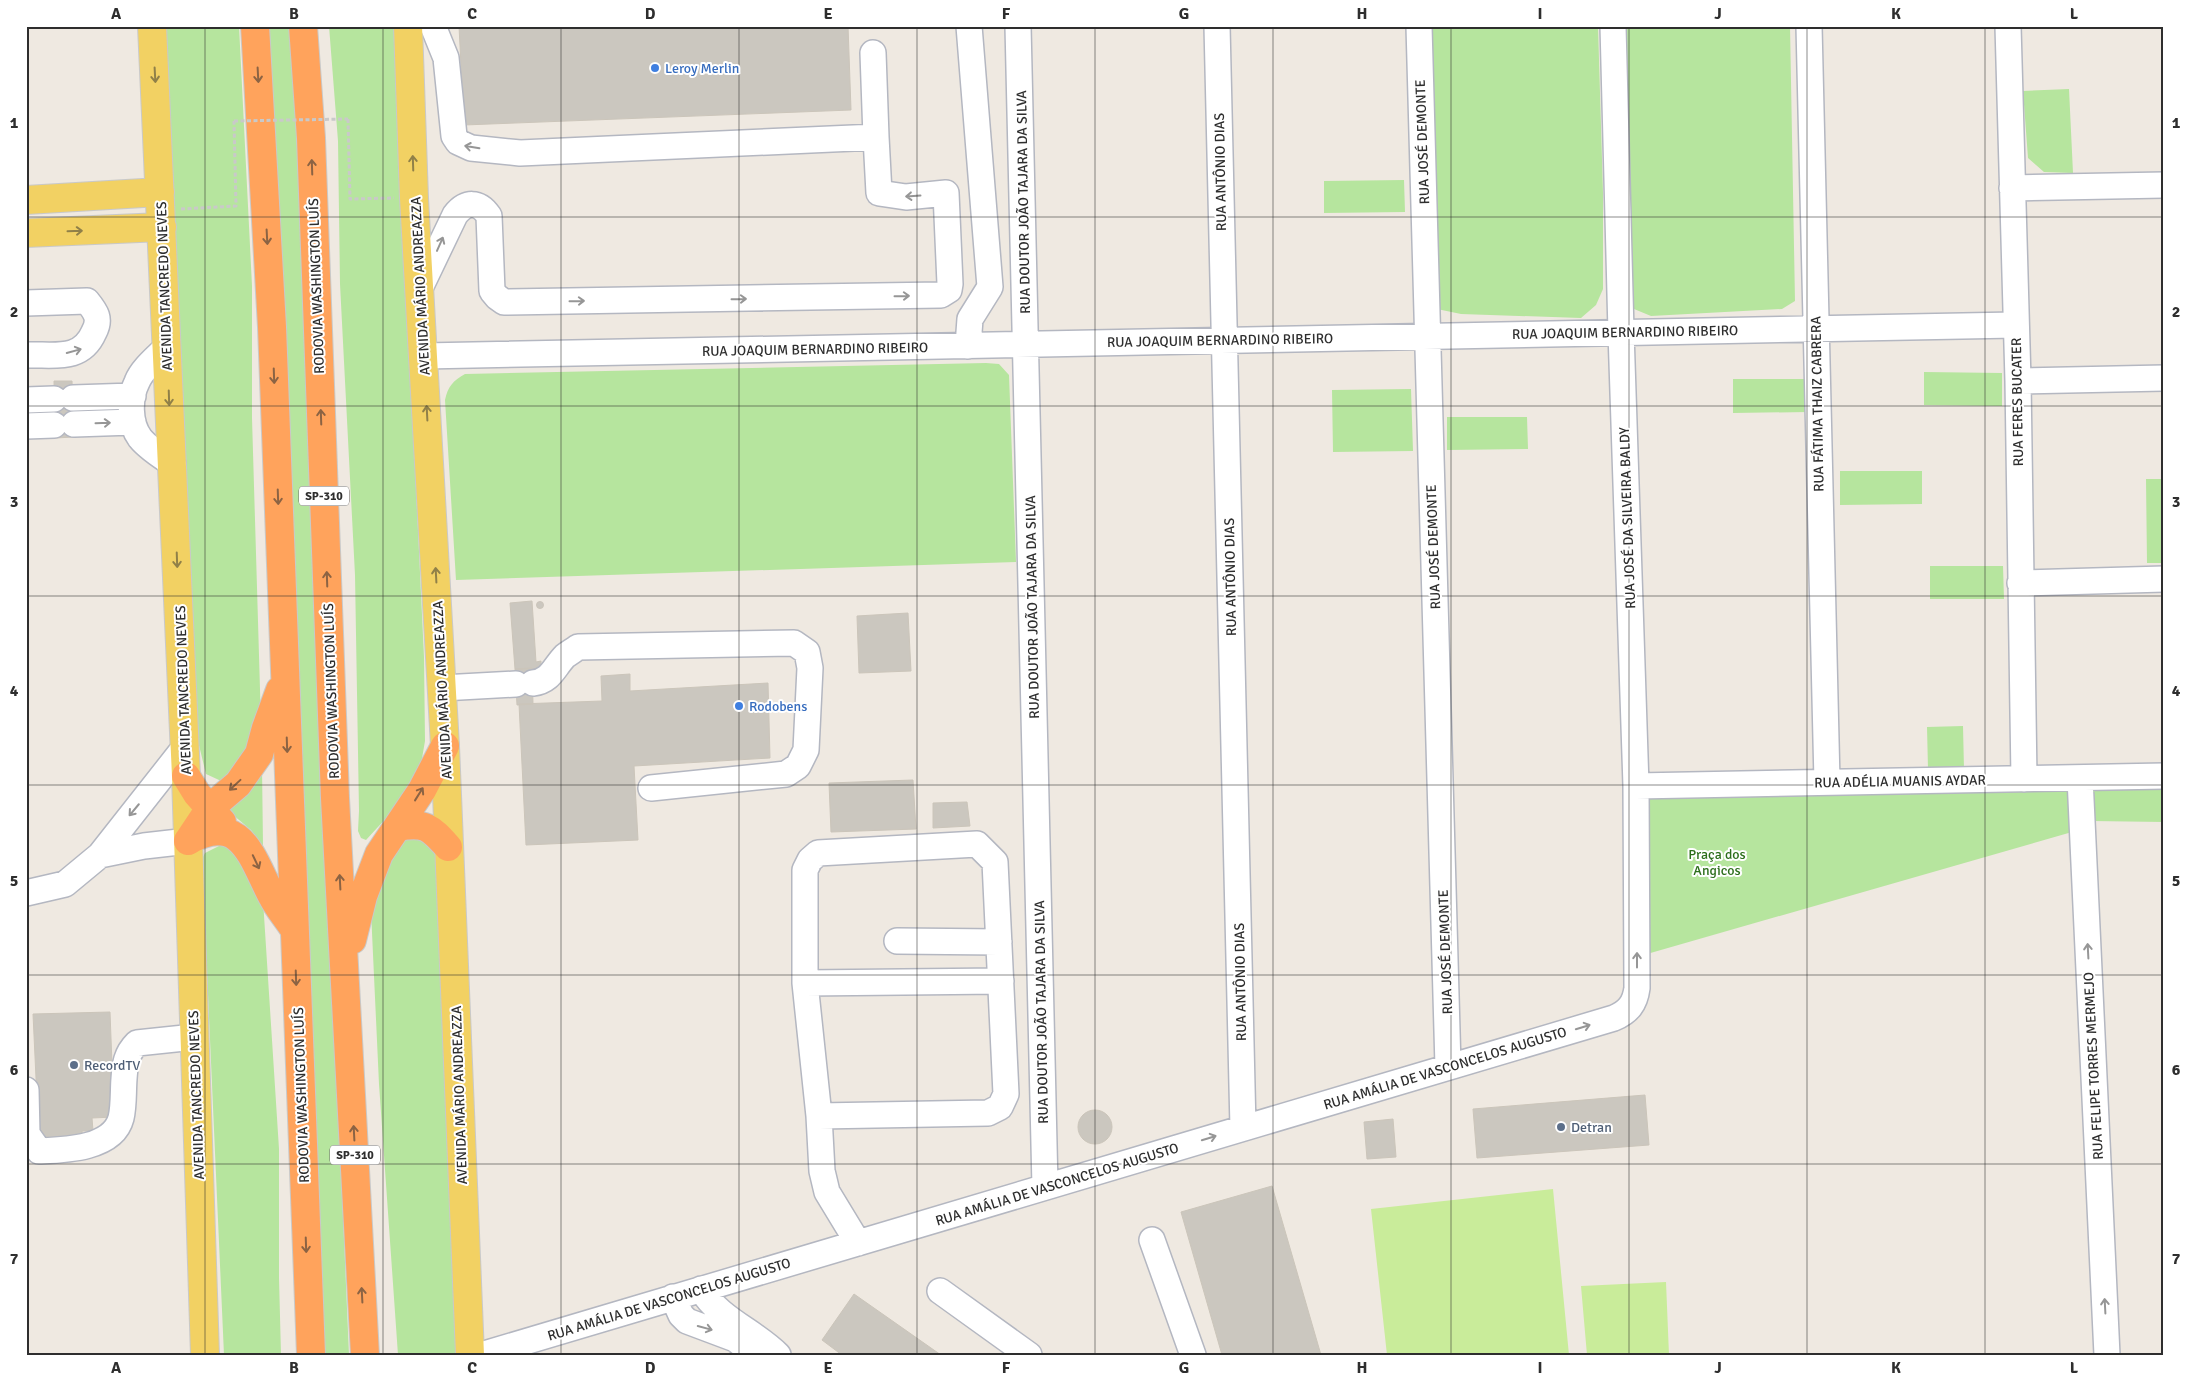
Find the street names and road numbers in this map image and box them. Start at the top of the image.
street label: RUA JOSÉ DEMONTE [1412,79,1433,205]
street label: RUA DOUTOR JOÃO TAJARA DA SILVA [1013,90,1034,314]
street label: RUA ANTÔNIO DIAS [1211,113,1230,231]
street label: AVENIDA MÁRIO ANDREAZZA [407,196,434,376]
street label: RODOVIA WASHINGTON LUÍS [305,198,328,374]
street label: AVENIDA TANCREDO NEVES [153,201,176,371]
street label: RUA FÁTIMA THAIZ CABRERA [1807,316,1828,492]
street label: RUA JOAQUIM BERNARDINO RIBEIRO [1512,322,1738,343]
street label: RUA JOAQUIM BERNARDINO RIBEIRO [1107,330,1333,351]
street label: RUA FERES BUCATER [2008,338,2027,466]
street label: RUA JOAQUIM BERNARDINO RIBEIRO [702,339,928,360]
street label: RUA JOSÉ DA SILVEIRA BALDY [1616,427,1639,609]
street label: RUA JOSÉ DEMONTE [1423,484,1444,610]
road number: SP-310 [299,486,349,506]
street label: RUA DOUTOR JOÃO TAJARA DA SILVA [1022,495,1043,719]
street label: RUA ANTÔNIO DIAS [1221,518,1240,636]
street label: AVENIDA MÁRIO ANDREAZZA [429,600,456,780]
street label: RODOVIA WASHINGTON LUÍS [320,603,343,779]
street label: AVENIDA TANCREDO NEVES [172,605,195,775]
street label: RUA ADÉLIA MUANIS AYDAR [1814,772,1986,791]
street label: RUA JOSÉ DEMONTE [1435,889,1456,1015]
street label: RUA DOUTOR JOÃO TAJARA DA SILVA [1031,900,1052,1124]
street label: RUA ANTÔNIO DIAS [1231,923,1250,1041]
street label: RUA FELIPE TORRES MERMEJO [2080,972,2107,1160]
street label: AVENIDA MÁRIO ANDREAZZA [448,1005,471,1185]
street label: RODOVIA WASHINGTON LUÍS [290,1007,313,1183]
street label: AVENIDA TANCREDO NEVES [185,1010,208,1180]
street label: RUA AMÁLIA DE VASCONCELOS AUGUSTO [1321,1023,1569,1114]
street label: RUA AMÁLIA DE VASCONCELOS AUGUSTO [933,1139,1181,1230]
road number: SP-310 [330,1146,380,1164]
street label: RUA AMÁLIA DE VASCONCELOS AUGUSTO [545,1254,793,1345]

